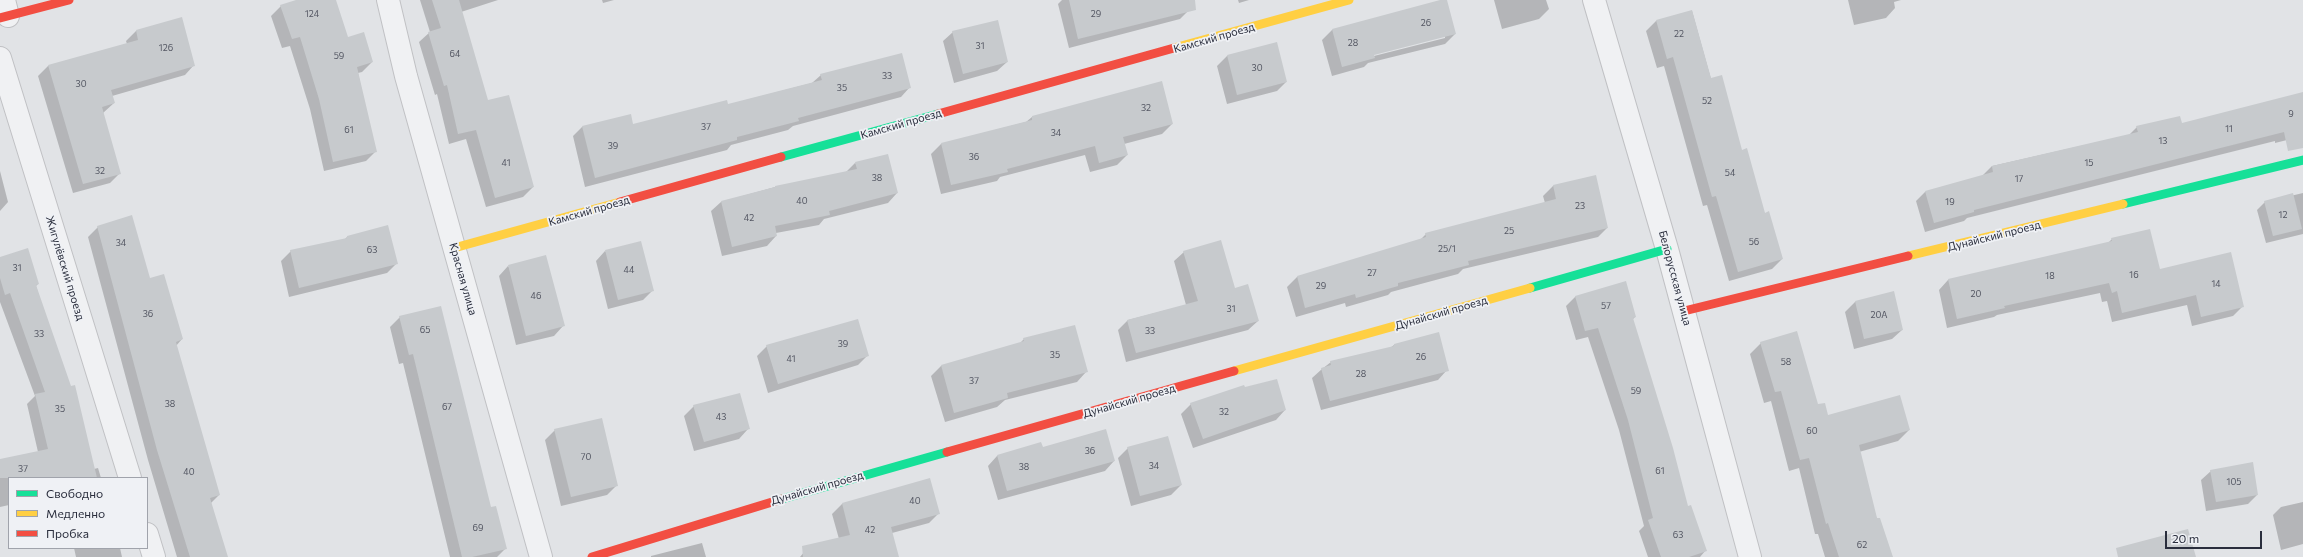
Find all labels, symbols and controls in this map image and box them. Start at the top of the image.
house number: 124 [305,9,319,19]
house number: 29 [1091,9,1101,19]
house number: 26 [1421,18,1431,28]
street label: Камский проезд [1172,20,1256,56]
house number: 22 [1674,29,1684,39]
house number: 28 [1348,38,1358,48]
house number: 31 [976,41,984,51]
house number: 126 [159,43,173,53]
house number: 64 [450,49,460,59]
house number: 59 [334,51,344,61]
house number: 30 [1251,63,1263,73]
house number: 33 [882,71,892,81]
house number: 30 [75,79,87,89]
house number: 35 [837,83,847,93]
house number: 52 [1702,96,1712,106]
house number: 32 [1141,103,1151,113]
street label: Камский проезд [859,106,943,142]
house number: 9 [2288,109,2294,119]
house number: 37 [701,122,711,132]
house number: 11 [2225,124,2233,134]
house number: 61 [344,125,354,135]
house number: 34 [1051,128,1061,138]
house number: 13 [2159,136,2167,146]
house number: 39 [608,141,618,151]
house number: 36 [969,152,979,162]
house number: 41 [502,158,510,168]
house number: 15 [2084,158,2094,168]
house number: 32 [95,166,105,176]
house number: 54 [1725,168,1735,178]
house number: 38 [872,173,882,183]
house number: 17 [2015,174,2023,184]
street label: Камский проезд [547,193,631,229]
house number: 40 [796,196,808,206]
house number: 19 [1945,197,1955,207]
house number: 23 [1575,201,1585,211]
house number: 12 [2279,210,2287,220]
house number: 42 [744,213,754,223]
street label: Жигулёвский проезд [43,214,87,322]
street label: Дунайский проезд [1946,218,2042,254]
house number: 25 [1504,226,1514,236]
street label: Белорусская улица [1656,229,1694,327]
house number: 56 [1749,237,1759,247]
house number: 34 [116,238,126,248]
street label: Красная улица [446,241,480,317]
house number: 25/1 [1438,244,1456,254]
house number: 63 [367,245,377,255]
house number: 31 [13,263,21,273]
house number: 44 [624,265,634,275]
house number: 27 [1367,268,1377,278]
house number: 16 [2129,270,2139,280]
house number: 18 [2045,271,2055,281]
house number: 14 [2211,279,2221,289]
house number: 29 [1316,281,1326,291]
house number: 20 [1971,289,1981,299]
house number: 46 [531,291,541,301]
street label: Дунайский проезд [1393,294,1489,332]
house number: 57 [1601,301,1611,311]
house number: 31 [1227,304,1235,314]
house number: 36 [143,309,153,319]
house number: 20А [1871,310,1887,320]
house number: 65 [420,325,430,335]
house number: 33 [1145,326,1155,336]
house number: 33 [34,329,44,339]
house number: 39 [838,339,848,349]
house number: 35 [1050,350,1060,360]
house number: 26 [1416,352,1426,362]
house number: 41 [787,354,795,364]
house number: 58 [1781,357,1791,367]
house number: 28 [1356,369,1366,379]
house number: 37 [969,376,979,386]
street label: Дунайский проезд [1081,382,1177,420]
house number: 59 [1631,386,1641,396]
house number: 38 [165,399,175,409]
house number: 67 [442,402,452,412]
house number: 35 [55,404,65,414]
house number: 32 [1219,407,1229,417]
house number: 43 [716,412,726,422]
house number: 60 [1806,426,1818,436]
house number: 36 [1085,446,1095,456]
house number: 70 [581,452,591,462]
house number: 34 [1149,461,1159,471]
house number: 38 [1019,462,1029,472]
house number: 37 [18,464,28,474]
house number: 61 [1655,466,1665,476]
house number: 40 [183,467,195,477]
street label: Дунайский проезд [769,469,865,507]
legend [8,477,148,549]
house number: 105 [2227,477,2241,487]
text: Свободно [46,486,103,500]
house number: 40 [909,496,921,506]
text: Медленно [46,506,105,520]
house number: 69 [473,523,483,533]
scale bar [2167,523,2264,549]
house number: 42 [865,525,875,535]
text: Пробка [46,526,89,540]
house number: 63 [1673,530,1683,540]
text: 20 m [2172,531,2199,545]
house number: 62 [1857,540,1867,550]

